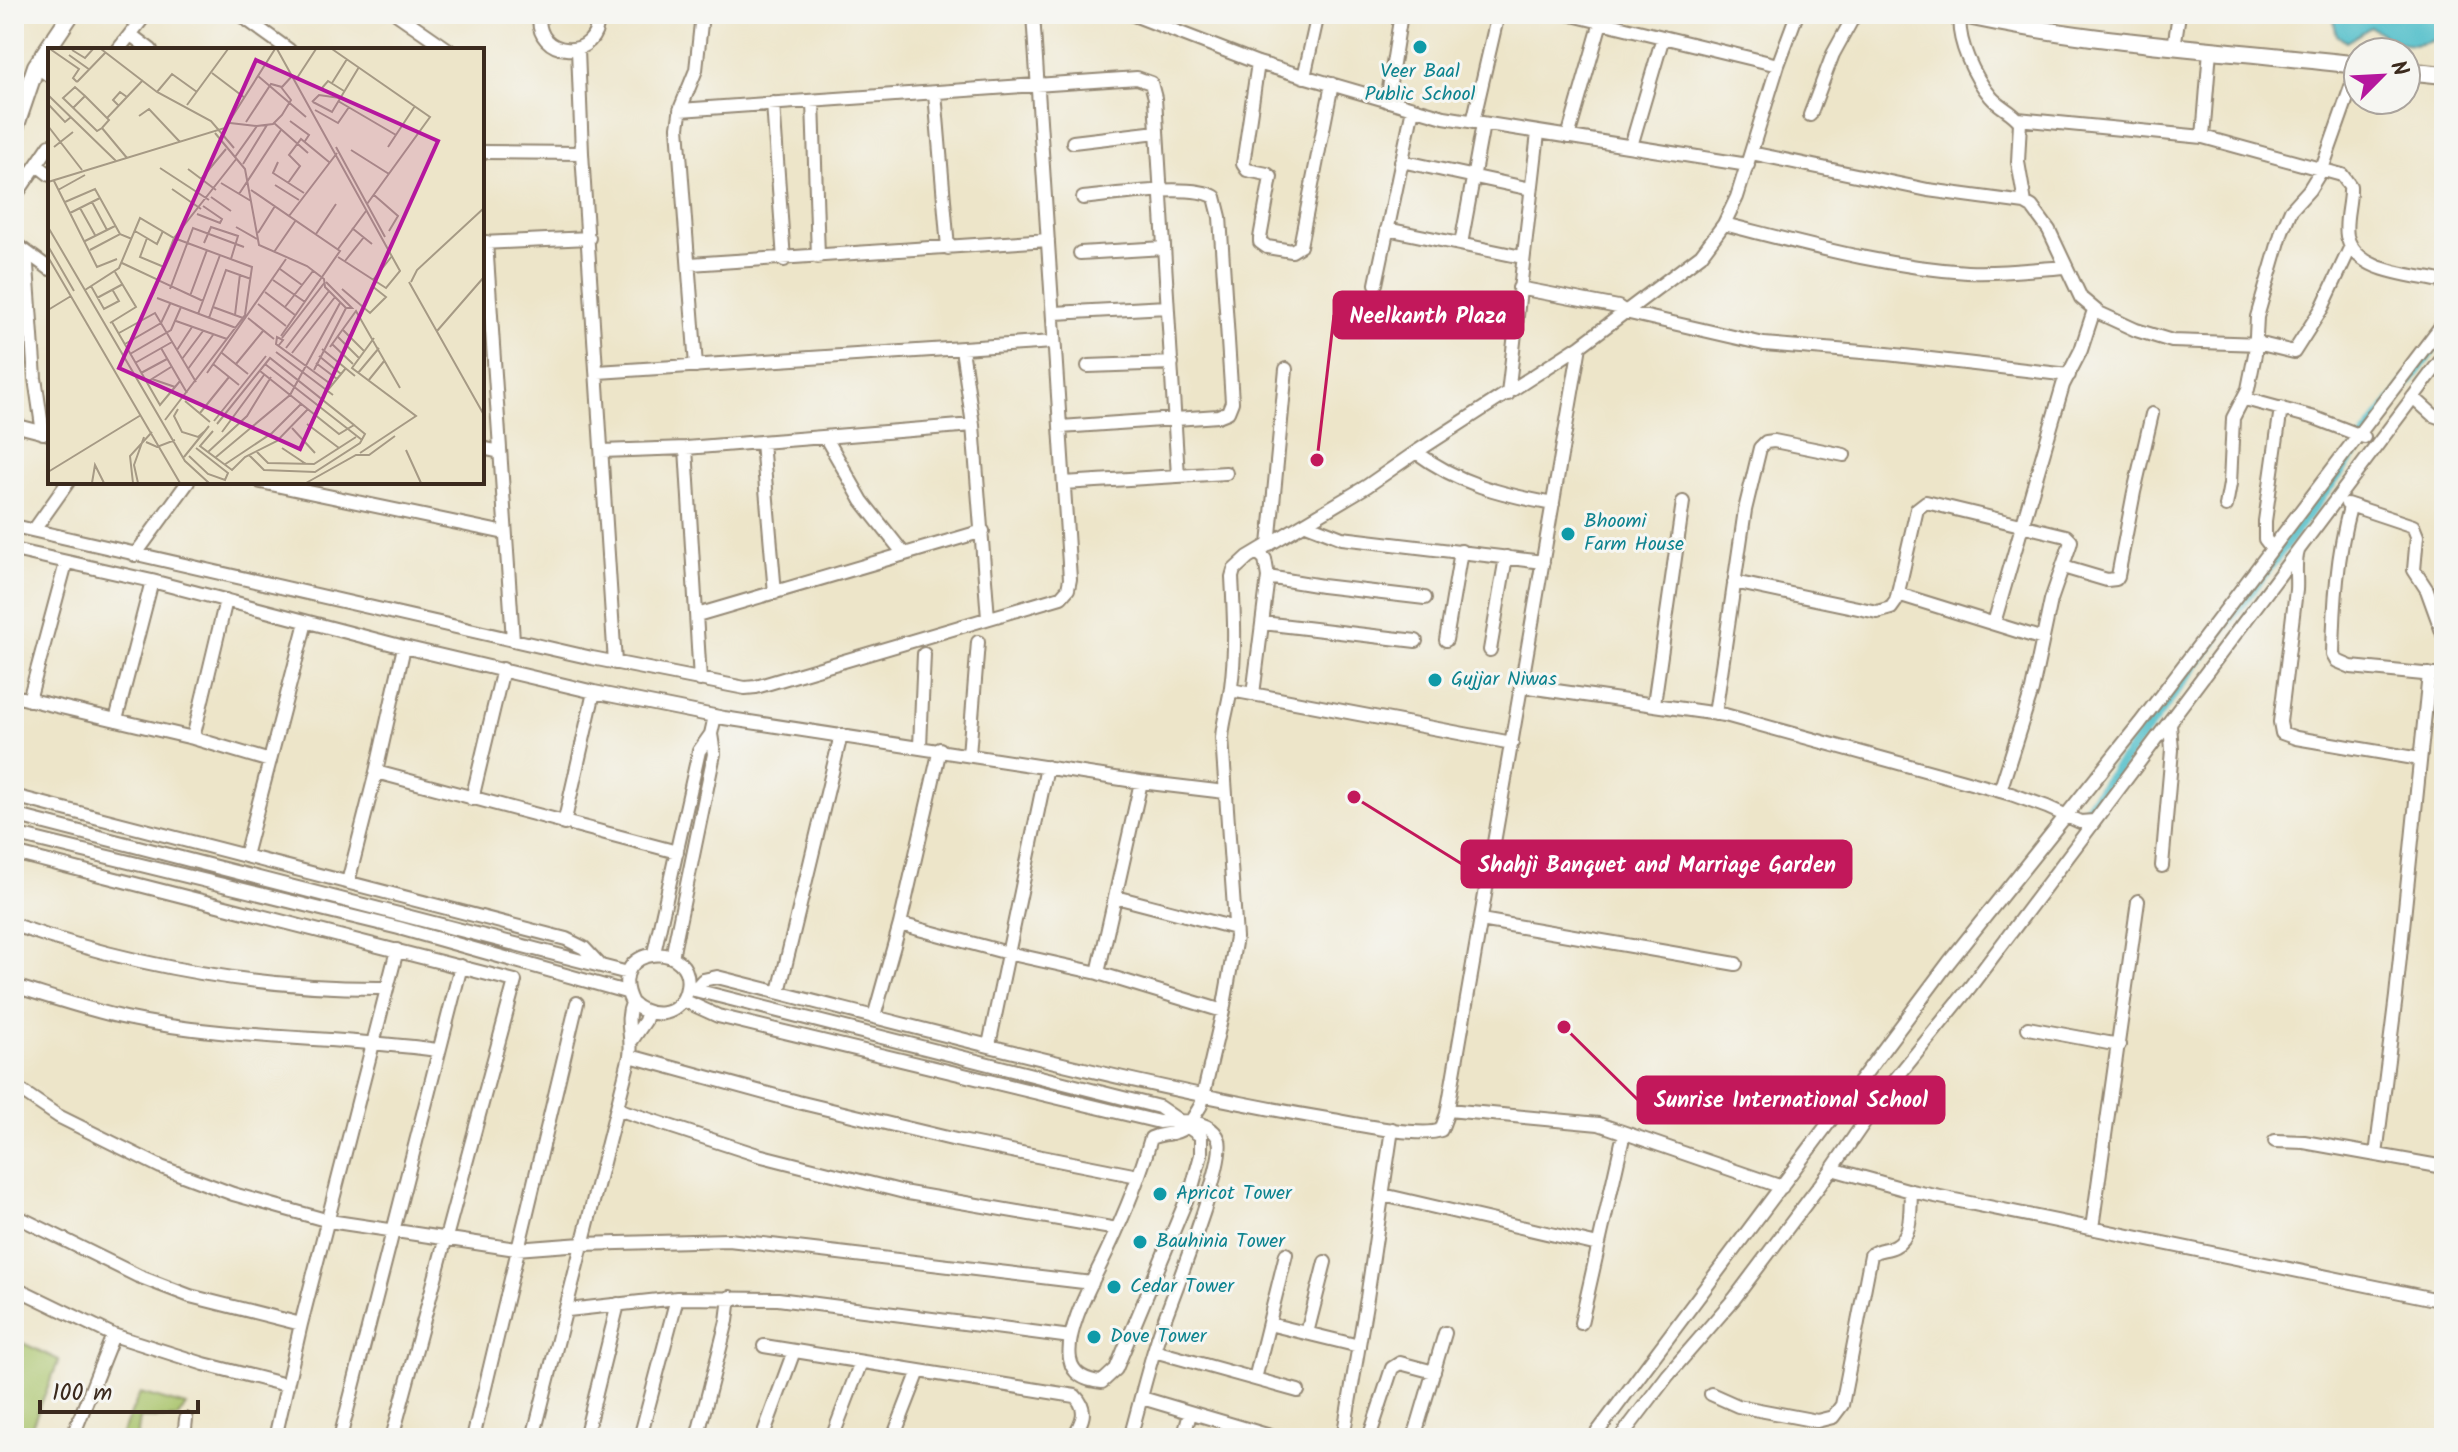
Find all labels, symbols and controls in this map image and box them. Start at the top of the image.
north arrow [2342,36,2422,116]
marker: Veer Baal Public School [1411,38,1429,56]
inset map [48,48,484,484]
text: N [2379,55,2417,82]
place label: Veer Baal Public School [1365,56,1476,111]
callout: Neelkanth Plaza [1334,292,1523,338]
text: Neelkanth Plaza [1349,300,1507,335]
place label: Bhoomi Farm House [1584,506,1684,561]
marker: Bhoomi Farm House [1559,525,1577,543]
place label: Gujjar Niwas [1451,664,1557,696]
marker: Gujjar Niwas [1426,671,1444,689]
callout: Shahji Banquet and Marriage Garden [1462,841,1851,887]
text: Shahji Banquet and Marriage Garden [1478,849,1836,884]
callout: Sunrise International School [1638,1077,1944,1123]
text: Sunrise International School [1654,1084,1928,1119]
place label: Apricot Tower [1176,1178,1293,1210]
marker: Apricot Tower [1151,1185,1169,1203]
place label: Bauhinia Tower [1156,1226,1286,1258]
marker: Bauhinia Tower [1131,1233,1149,1251]
place label: Cedar Tower [1130,1271,1235,1303]
marker: Cedar Tower [1105,1278,1123,1296]
place label: Dove Tower [1110,1321,1208,1353]
marker: Dove Tower [1085,1328,1103,1346]
scale bar [40,1364,198,1414]
text: 100 m [52,1374,112,1413]

